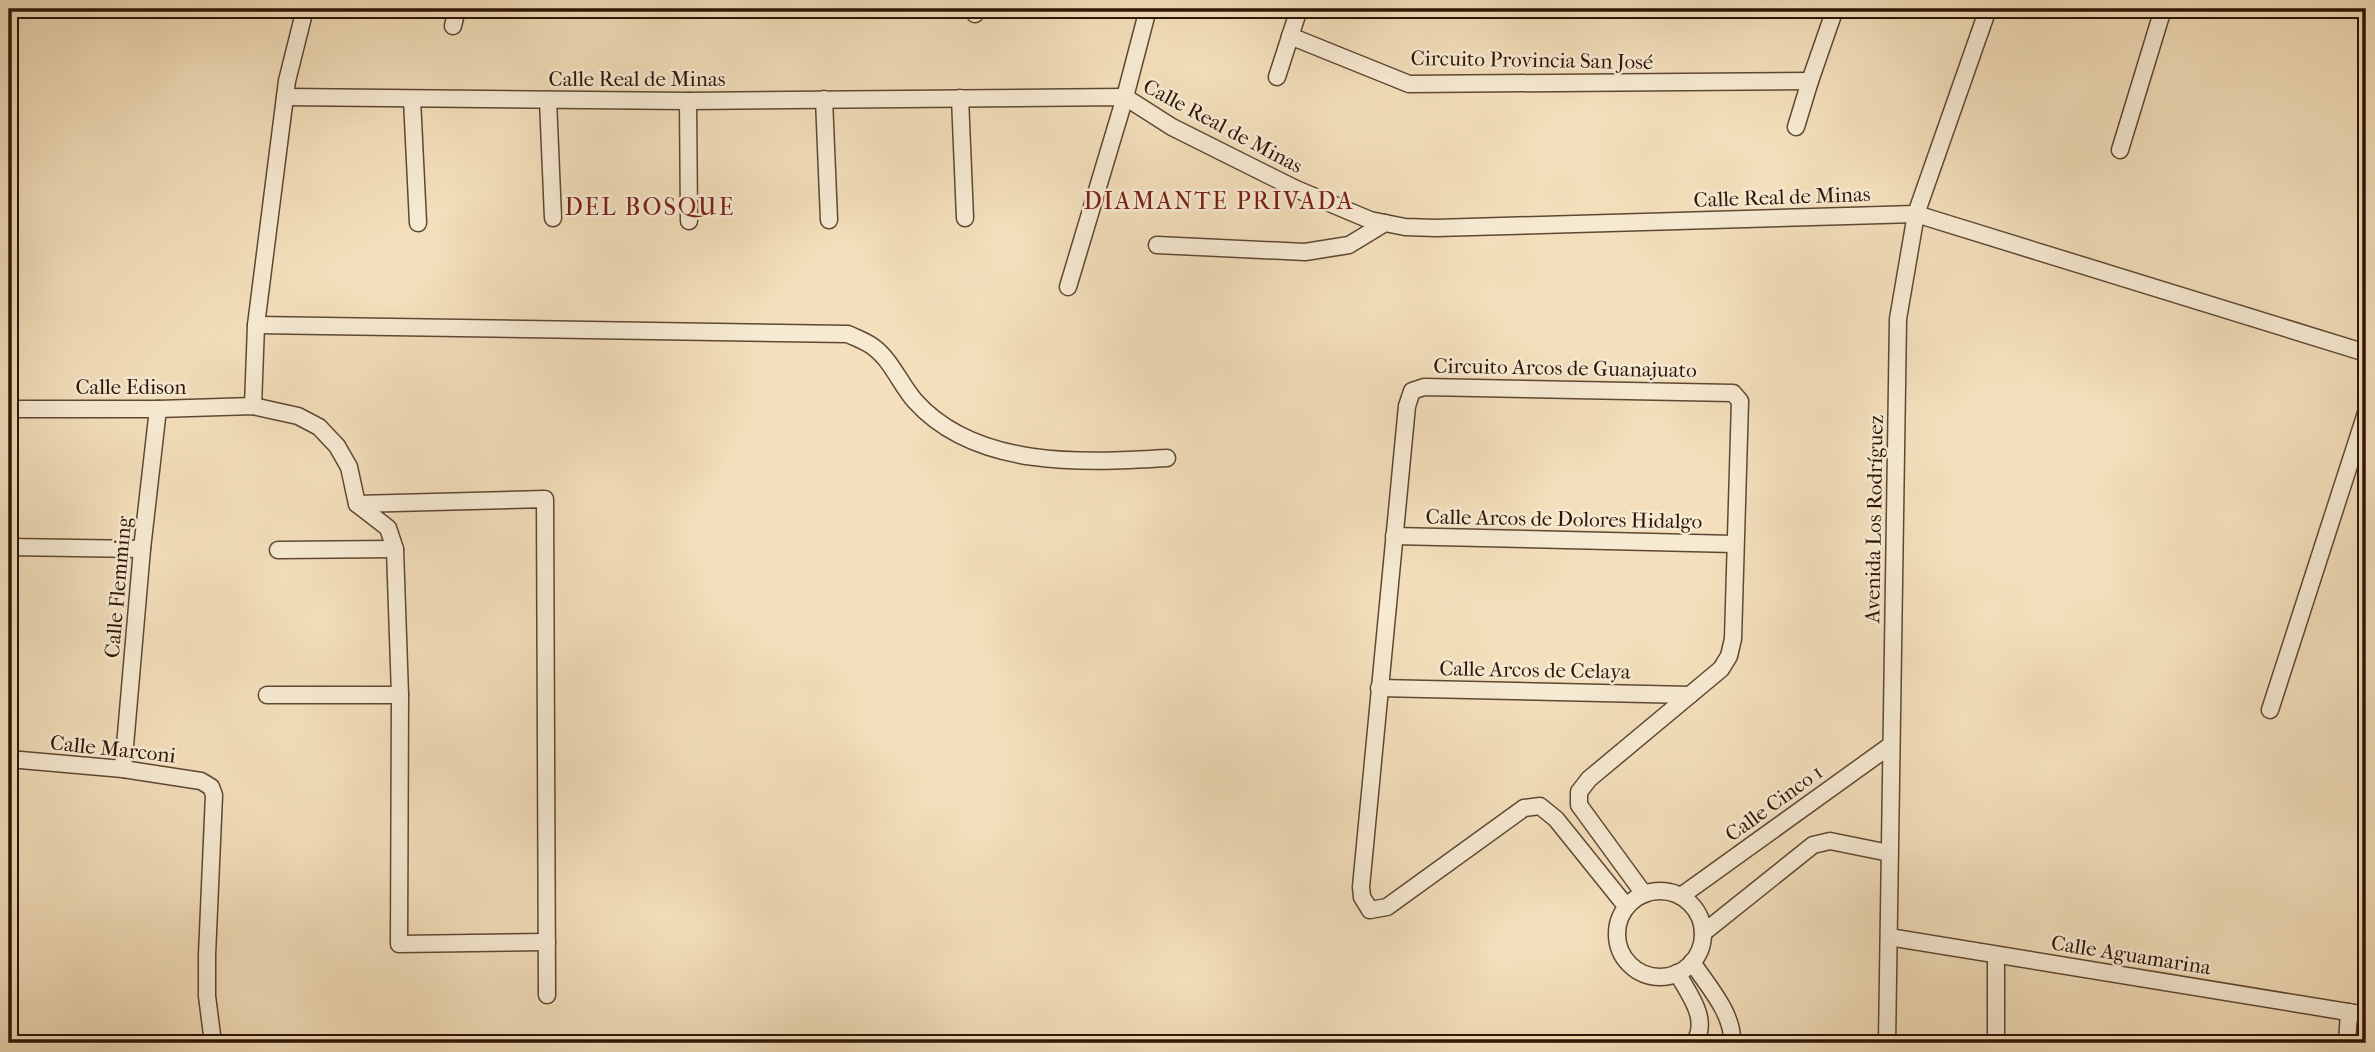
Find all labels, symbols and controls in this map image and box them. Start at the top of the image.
street label: Circuito Provincia San José [1410,46,1654,74]
street label: Calle Real de Minas [549,67,726,91]
street label: Calle Real de Minas [1139,74,1307,178]
street label: Calle Real de Minas [1693,182,1871,212]
district label: DIAMANTE PRIVADA [1083,187,1355,215]
district label: DEL BOSQUE [565,193,735,221]
street label: Circuito Arcos de Guanajuato [1433,354,1697,382]
street label: Calle Edison [75,375,187,399]
street label: Avenida Los Rodríguez [1860,415,1888,624]
street label: Calle Arcos de Dolores Hidalgo [1425,505,1703,533]
street label: Calle Flemming [100,514,136,659]
street label: Calle Arcos de Celaya [1439,656,1631,684]
street label: Calle Marconi [49,730,177,768]
street label: Calle Cinco 1 [1721,760,1827,846]
street label: Calle Aguamarina [2050,931,2213,980]

